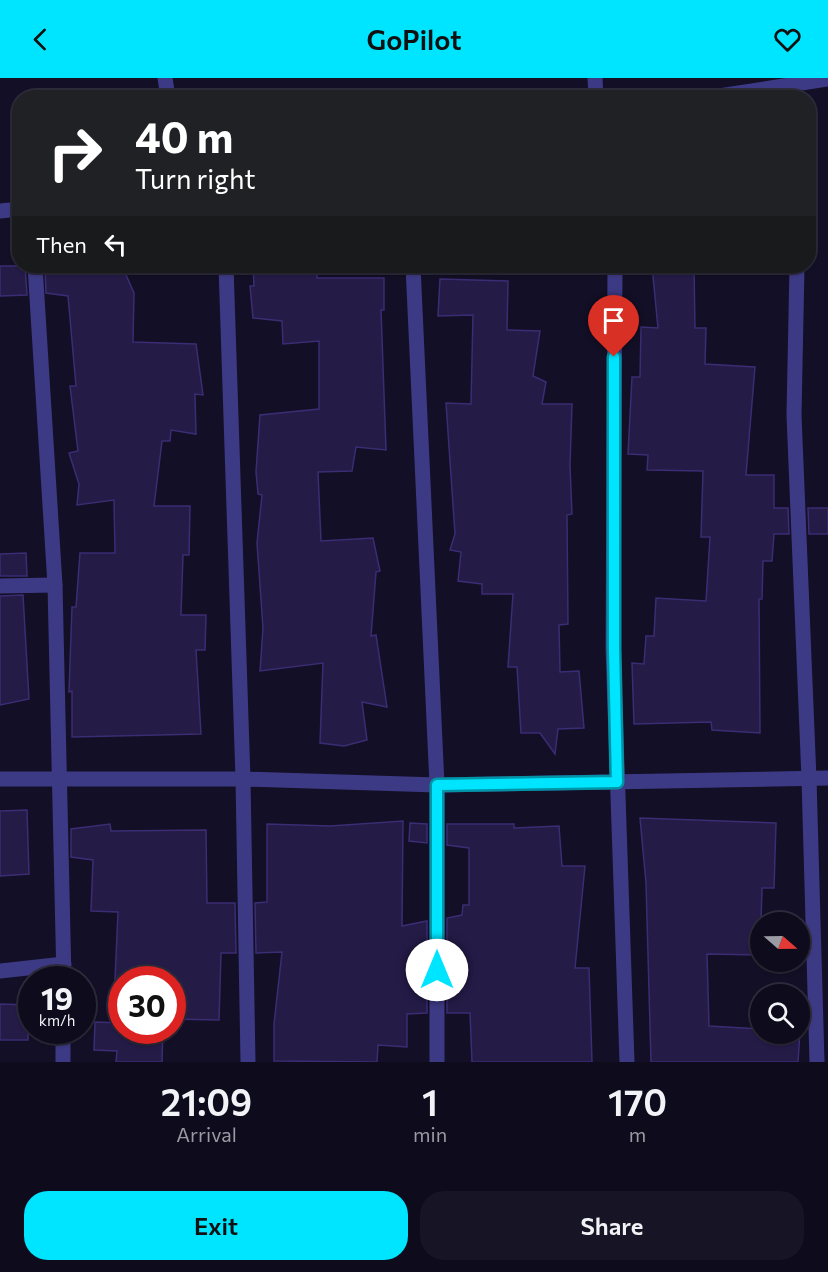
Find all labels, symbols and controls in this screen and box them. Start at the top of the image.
icon: back [24,23,57,56]
text: GoPilot [366,23,462,56]
icon: heart [771,23,804,56]
text: 40 m [135,110,233,162]
icon: right [36,114,114,192]
text: Turn right [135,162,255,195]
icon: left [99,228,132,261]
text: Then [36,231,87,258]
pin [588,295,639,357]
icon: arrive [597,304,630,337]
north arrow [750,912,810,972]
map controls [750,912,810,1044]
position arrow [405,938,469,1002]
speed limit sign: 30 [108,966,186,1044]
text: 19 [41,979,73,1016]
button: search [750,984,810,1044]
text: km/h [39,1011,75,1029]
text: 21:09 [161,1079,252,1123]
text: 1 [422,1079,438,1123]
text: 170 [608,1079,667,1123]
text: Arrival [176,1122,237,1146]
text: min [413,1122,447,1146]
text: m [629,1122,646,1146]
button: Exit [24,1191,408,1260]
button: Share [420,1191,804,1260]

